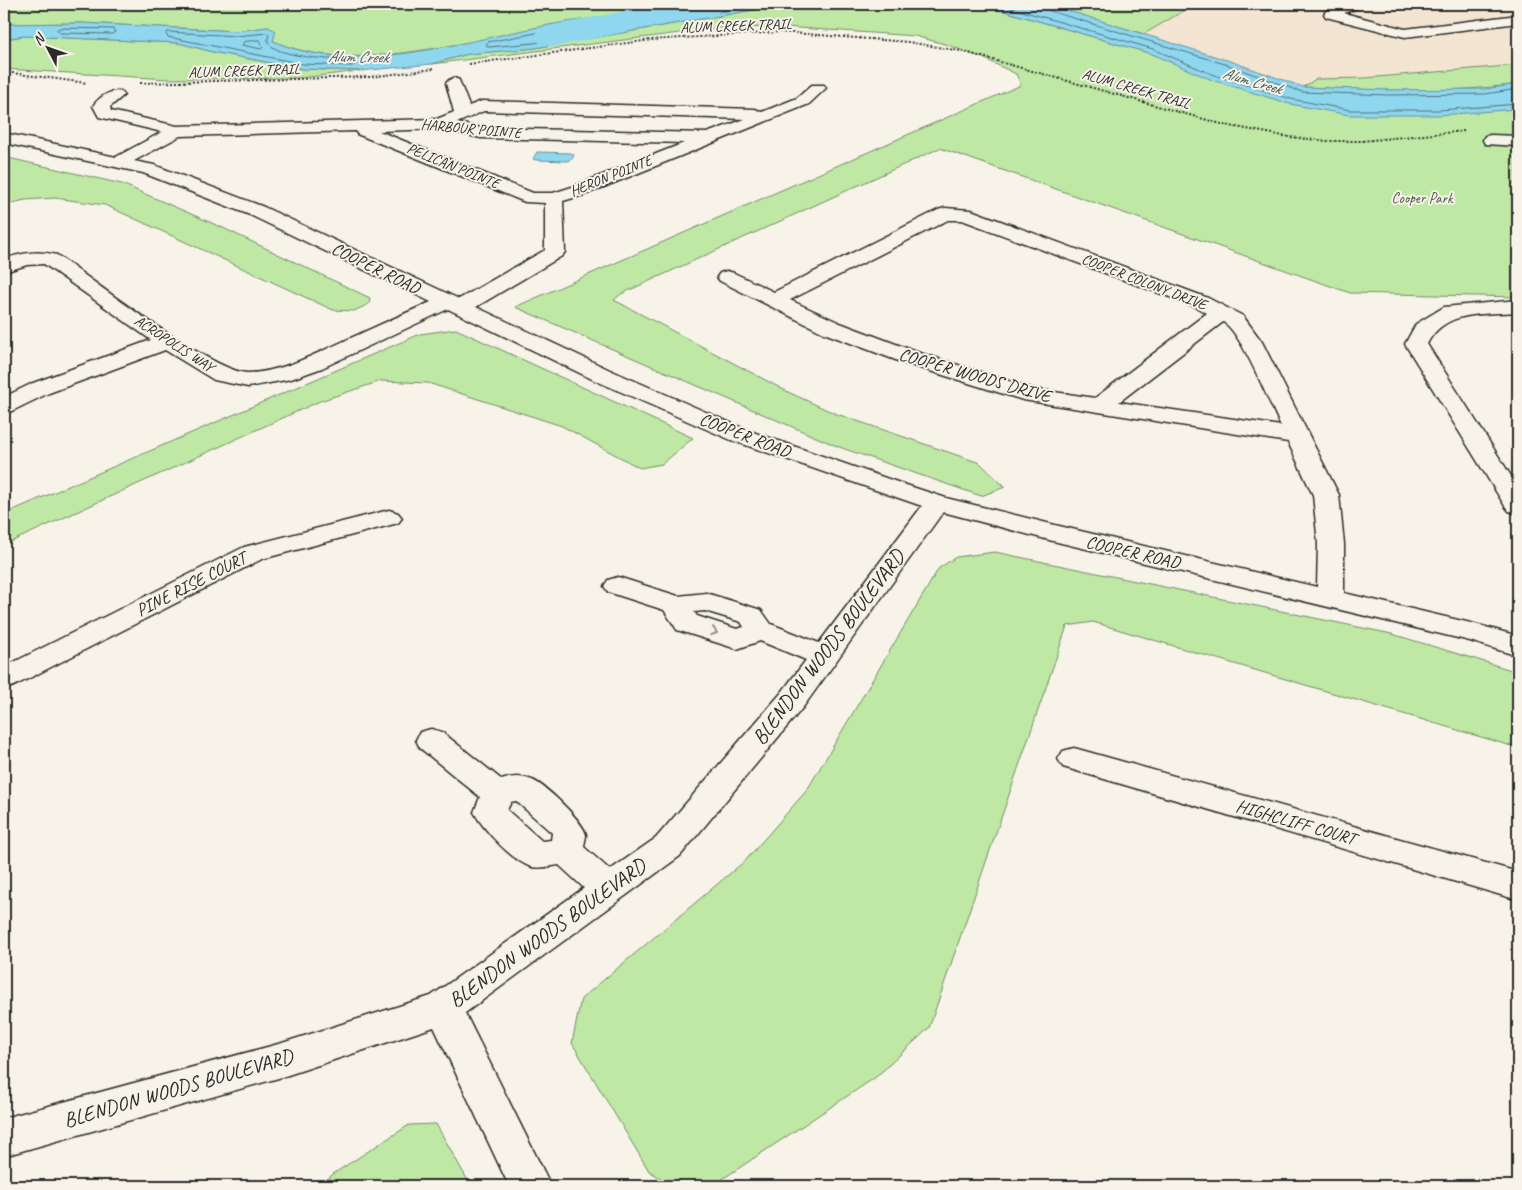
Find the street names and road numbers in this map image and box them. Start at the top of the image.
street label: ALUM CREEK TRAIL [680,15,793,37]
street label: ALUM CREEK TRAIL [188,60,301,82]
street label: ALUM CREEK TRAIL [1080,65,1193,114]
street label: HARBOUR POINTE [420,115,524,143]
street label: PELICAN POINTE [404,139,504,194]
street label: HERON POINTE [567,150,657,201]
street label: COOPER ROAD [328,237,425,300]
street label: COOPER COLONY DRIVE [1079,249,1211,315]
street label: ACROPOLIS WAY [131,311,220,378]
street label: COOPER WOODS DRIVE [897,343,1056,408]
street label: COOPER ROAD [696,408,795,463]
street label: COOPER ROAD [1084,531,1184,574]
street label: BLENDON WOODS BOULEVARD [746,543,911,750]
street label: PINE RISE COURT [132,545,253,621]
street label: HIGHCLIFF COURT [1234,794,1362,851]
street label: BLENDON WOODS BOULEVARD [443,852,652,1013]
street label: BLENDON WOODS BOULEVARD [60,1042,297,1133]

